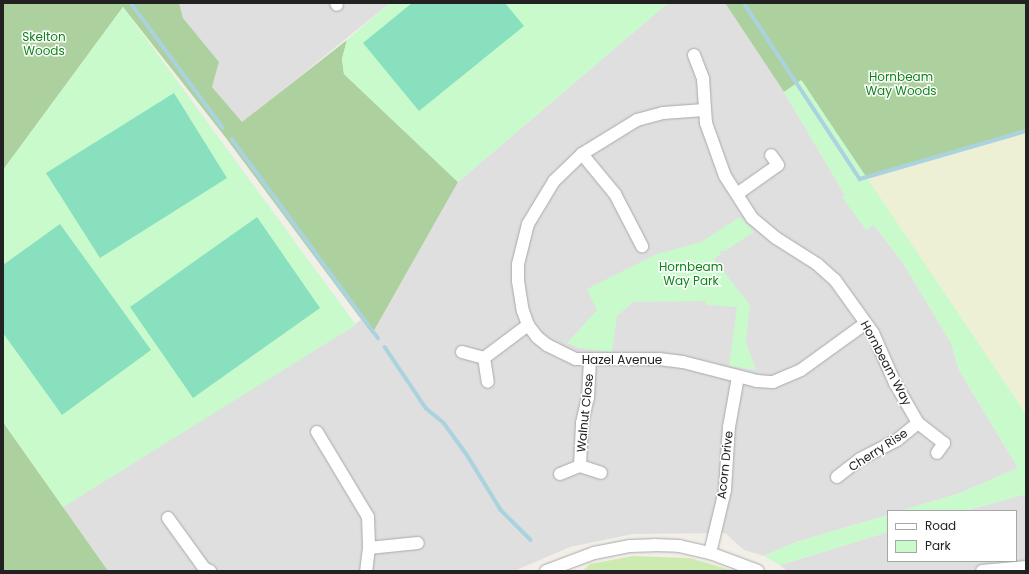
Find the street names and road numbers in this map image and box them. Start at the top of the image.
street label: Hornbeam Way [858,318,914,408]
street label: Hazel Avenue [582,353,662,367]
street label: Walnut Close [574,373,596,453]
street label: Cherry Rise [846,426,910,474]
street label: Acorn Drive [714,430,736,500]

